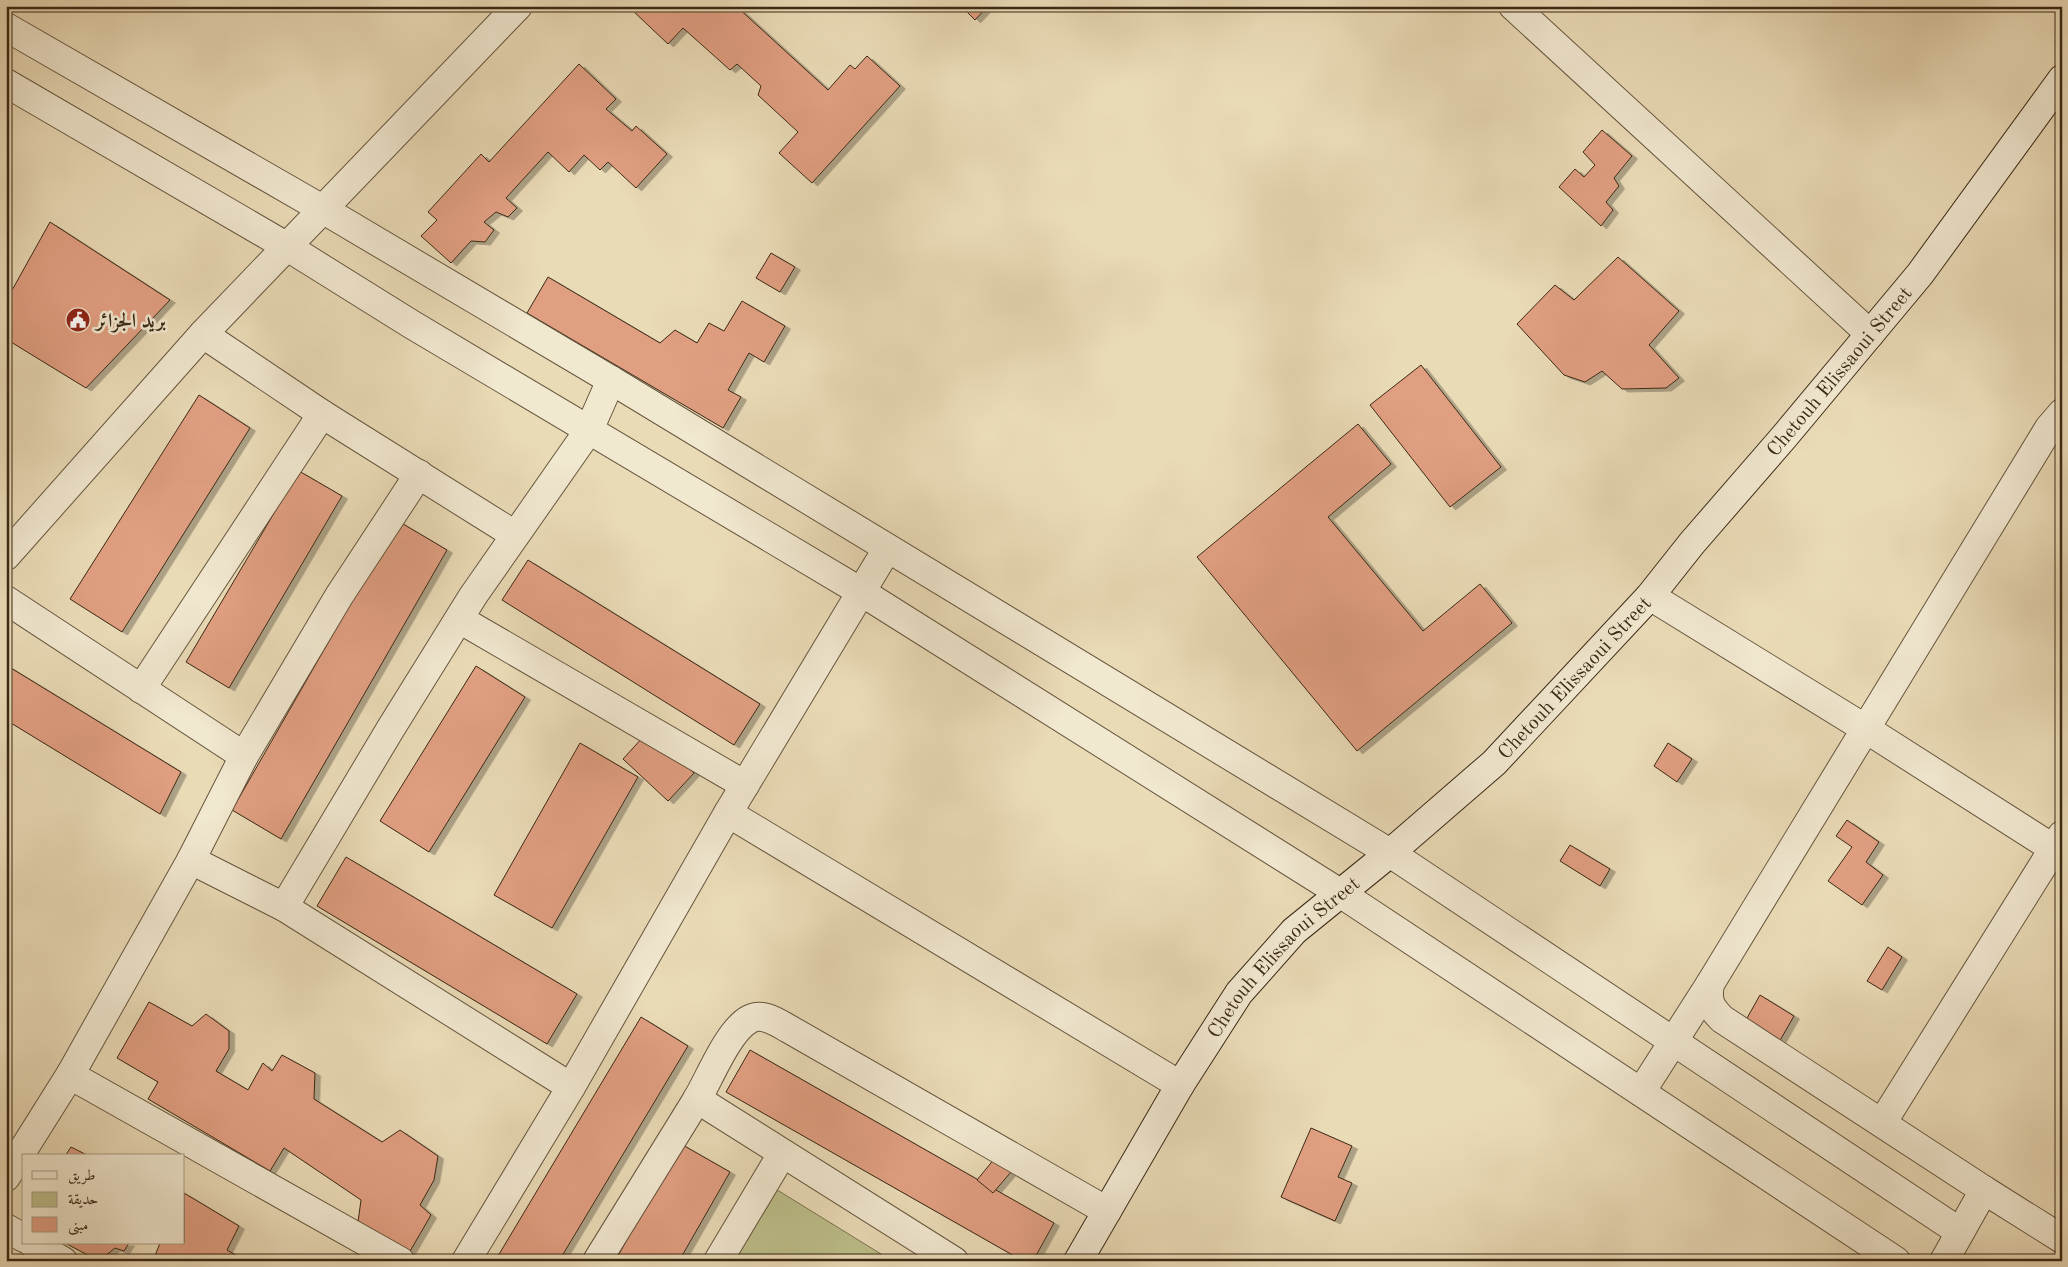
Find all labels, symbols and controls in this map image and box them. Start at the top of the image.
street label: Chetouh Elissaoui Street [1764,284,1917,461]
public building icon: بريد الجزائر [65,307,91,333]
place label: بريد الجزائر [94,311,166,333]
street label: Chetouh Elissaoui Street [1495,594,1656,764]
street label: Chetouh Elissaoui Street [1205,874,1364,1042]
legend [22,1154,185,1244]
text: طريق [68,1169,95,1185]
text: حديقة [68,1193,98,1208]
text: مبنى [68,1219,88,1236]

